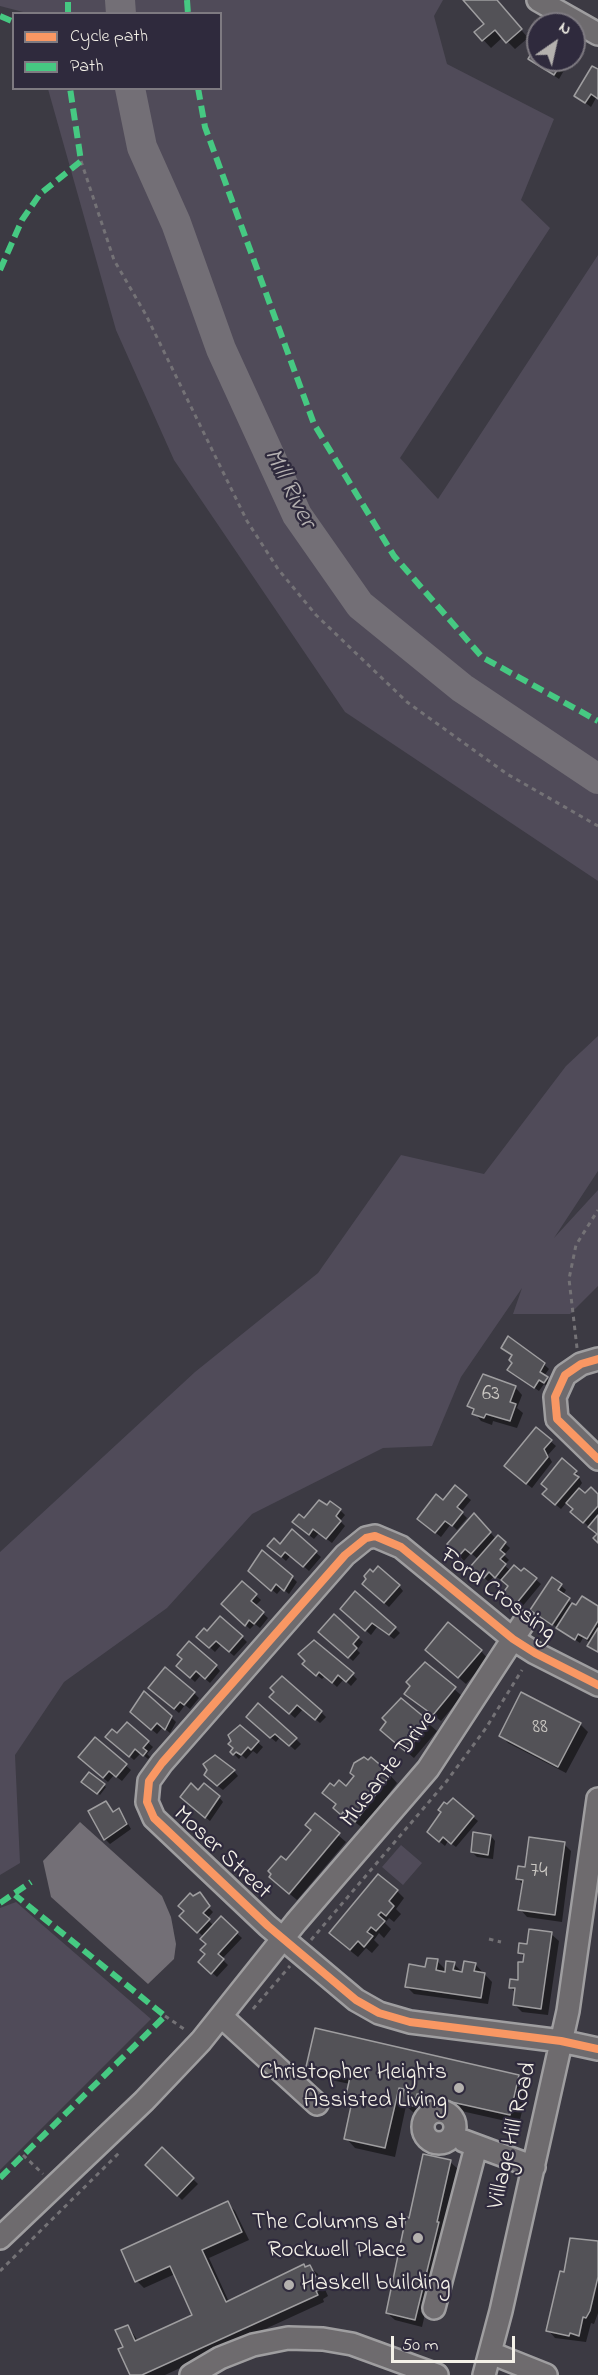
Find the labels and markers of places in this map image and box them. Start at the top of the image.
place label: Christopher Heights Assisted Living [259,2060,447,2116]
marker: Christopher Heights Assisted Living [452,2081,466,2095]
place label: The Columns at Rockwell Place [252,2210,406,2266]
marker: The Columns at Rockwell Place [411,2231,425,2245]
place label: Haskell building [301,2271,451,2299]
marker: Haskell building [282,2278,296,2292]

